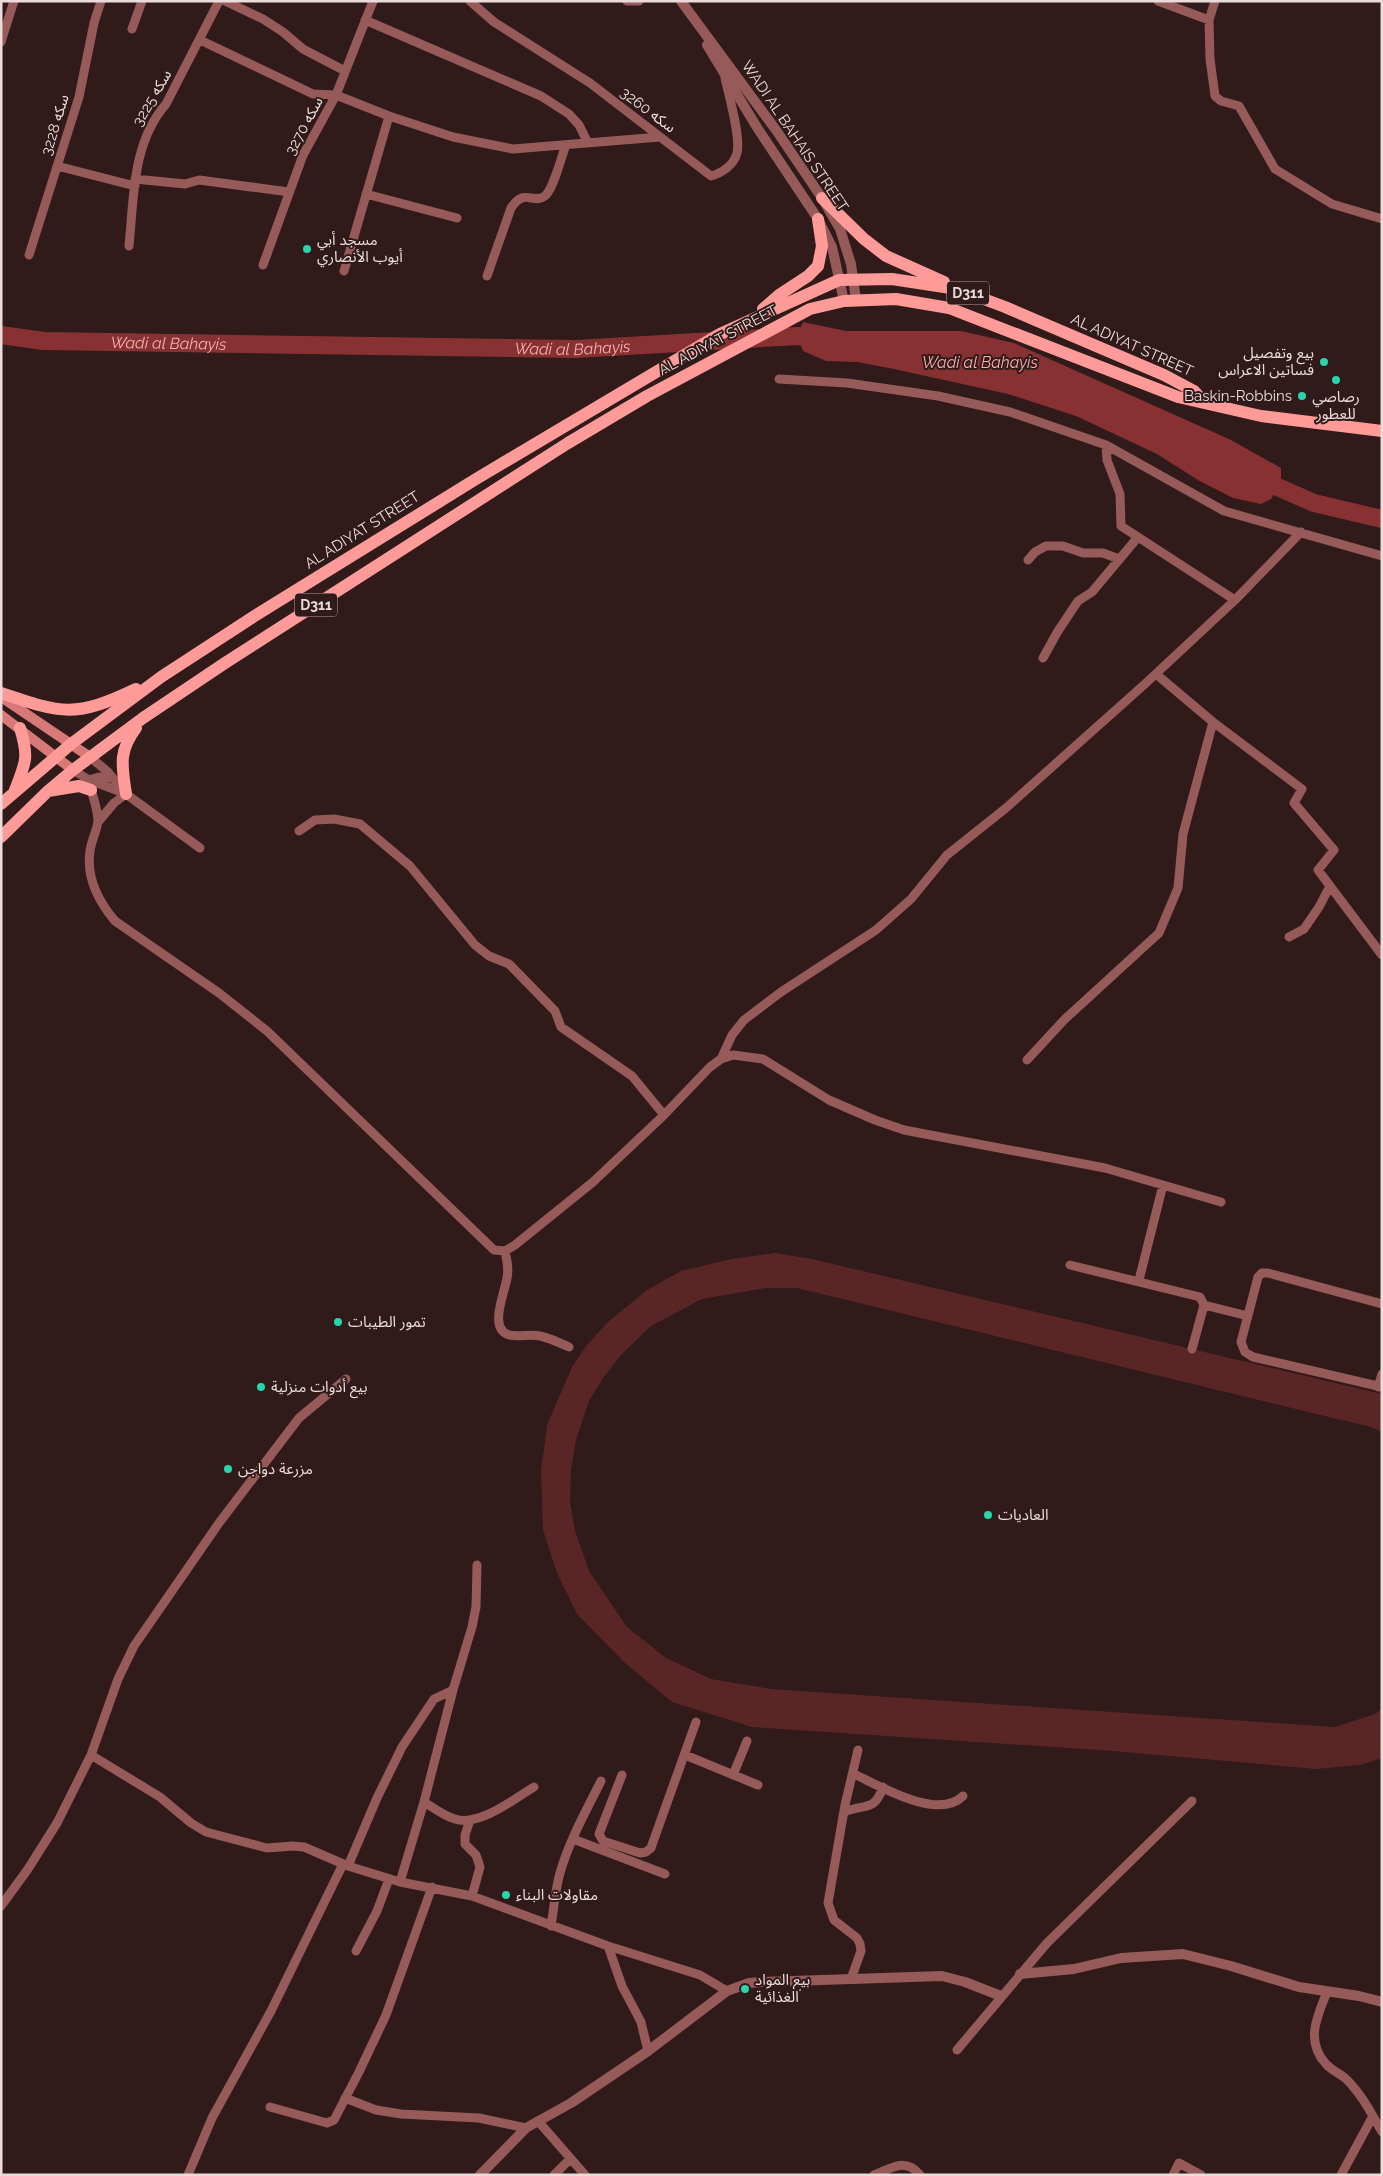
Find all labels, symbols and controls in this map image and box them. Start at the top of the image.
street label: WADI AL BAHAIS STREET [738,57,852,215]
street label: سكه 3225 [129,66,175,129]
street label: سكه 3260 [617,83,679,137]
street label: سكه 3228 [37,92,73,158]
street label: سكه 3270 [281,94,327,158]
place label: مسجد أبي أيوب الأنصاري [317,231,403,268]
marker: مسجد أبي أيوب الأنصاري [301,243,313,255]
road number: D311 [947,282,989,304]
street label: AL ADIYAT STREET [655,301,781,379]
street label: AL ADIYAT STREET [1068,310,1196,380]
water label: Wadi al Bahayis [110,333,227,353]
water label: Wadi al Bahayis [514,336,631,359]
place label: بيع وتفصيل فساتين الاعراس [1218,344,1314,379]
water label: Wadi al Bahayis [922,353,1038,372]
marker: بيع وتفصيل فساتين الاعراس [1318,356,1330,368]
marker: رصاصي للعطور [1330,374,1342,386]
place label: Baskin-Robbins [1184,387,1292,405]
place label: رصاصي للعطور [1312,388,1360,423]
marker: Baskin-Robbins [1296,390,1308,402]
street label: AL ADIYAT STREET [301,487,423,573]
road number: D311 [295,594,337,616]
place label: تمور الطيبات [348,1313,426,1331]
marker: تمور الطيبات [332,1316,344,1328]
place label: بيع أدوات منزلية [271,1378,367,1399]
marker: بيع أدوات منزلية [255,1381,267,1393]
place label: مزرعة دواجن [238,1460,313,1478]
marker: مزرعة دواجن [222,1463,234,1475]
place label: العاديات [998,1506,1049,1524]
marker: العاديات [982,1509,994,1521]
place label: مقاولات البناء [516,1886,598,1904]
marker: مقاولات البناء [500,1889,512,1901]
place label: بيع المواد الغذائية [755,1971,810,2006]
marker: بيع المواد الغذائية [739,1983,751,1995]

